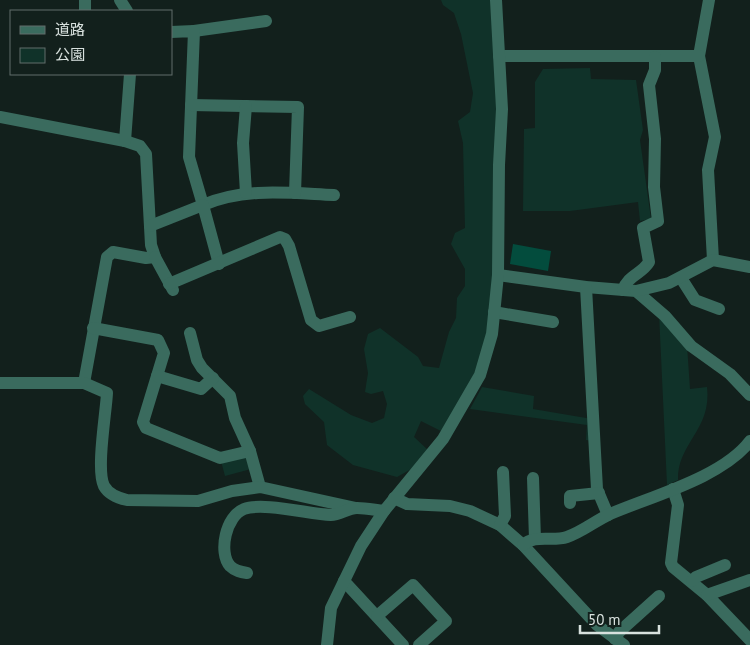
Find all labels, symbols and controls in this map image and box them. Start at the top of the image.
legend [10,10,172,75]
text: 道路 [55,20,85,39]
text: 公園 [55,45,85,64]
scale bar [580,602,659,634]
text: 50 m [588,610,621,629]

